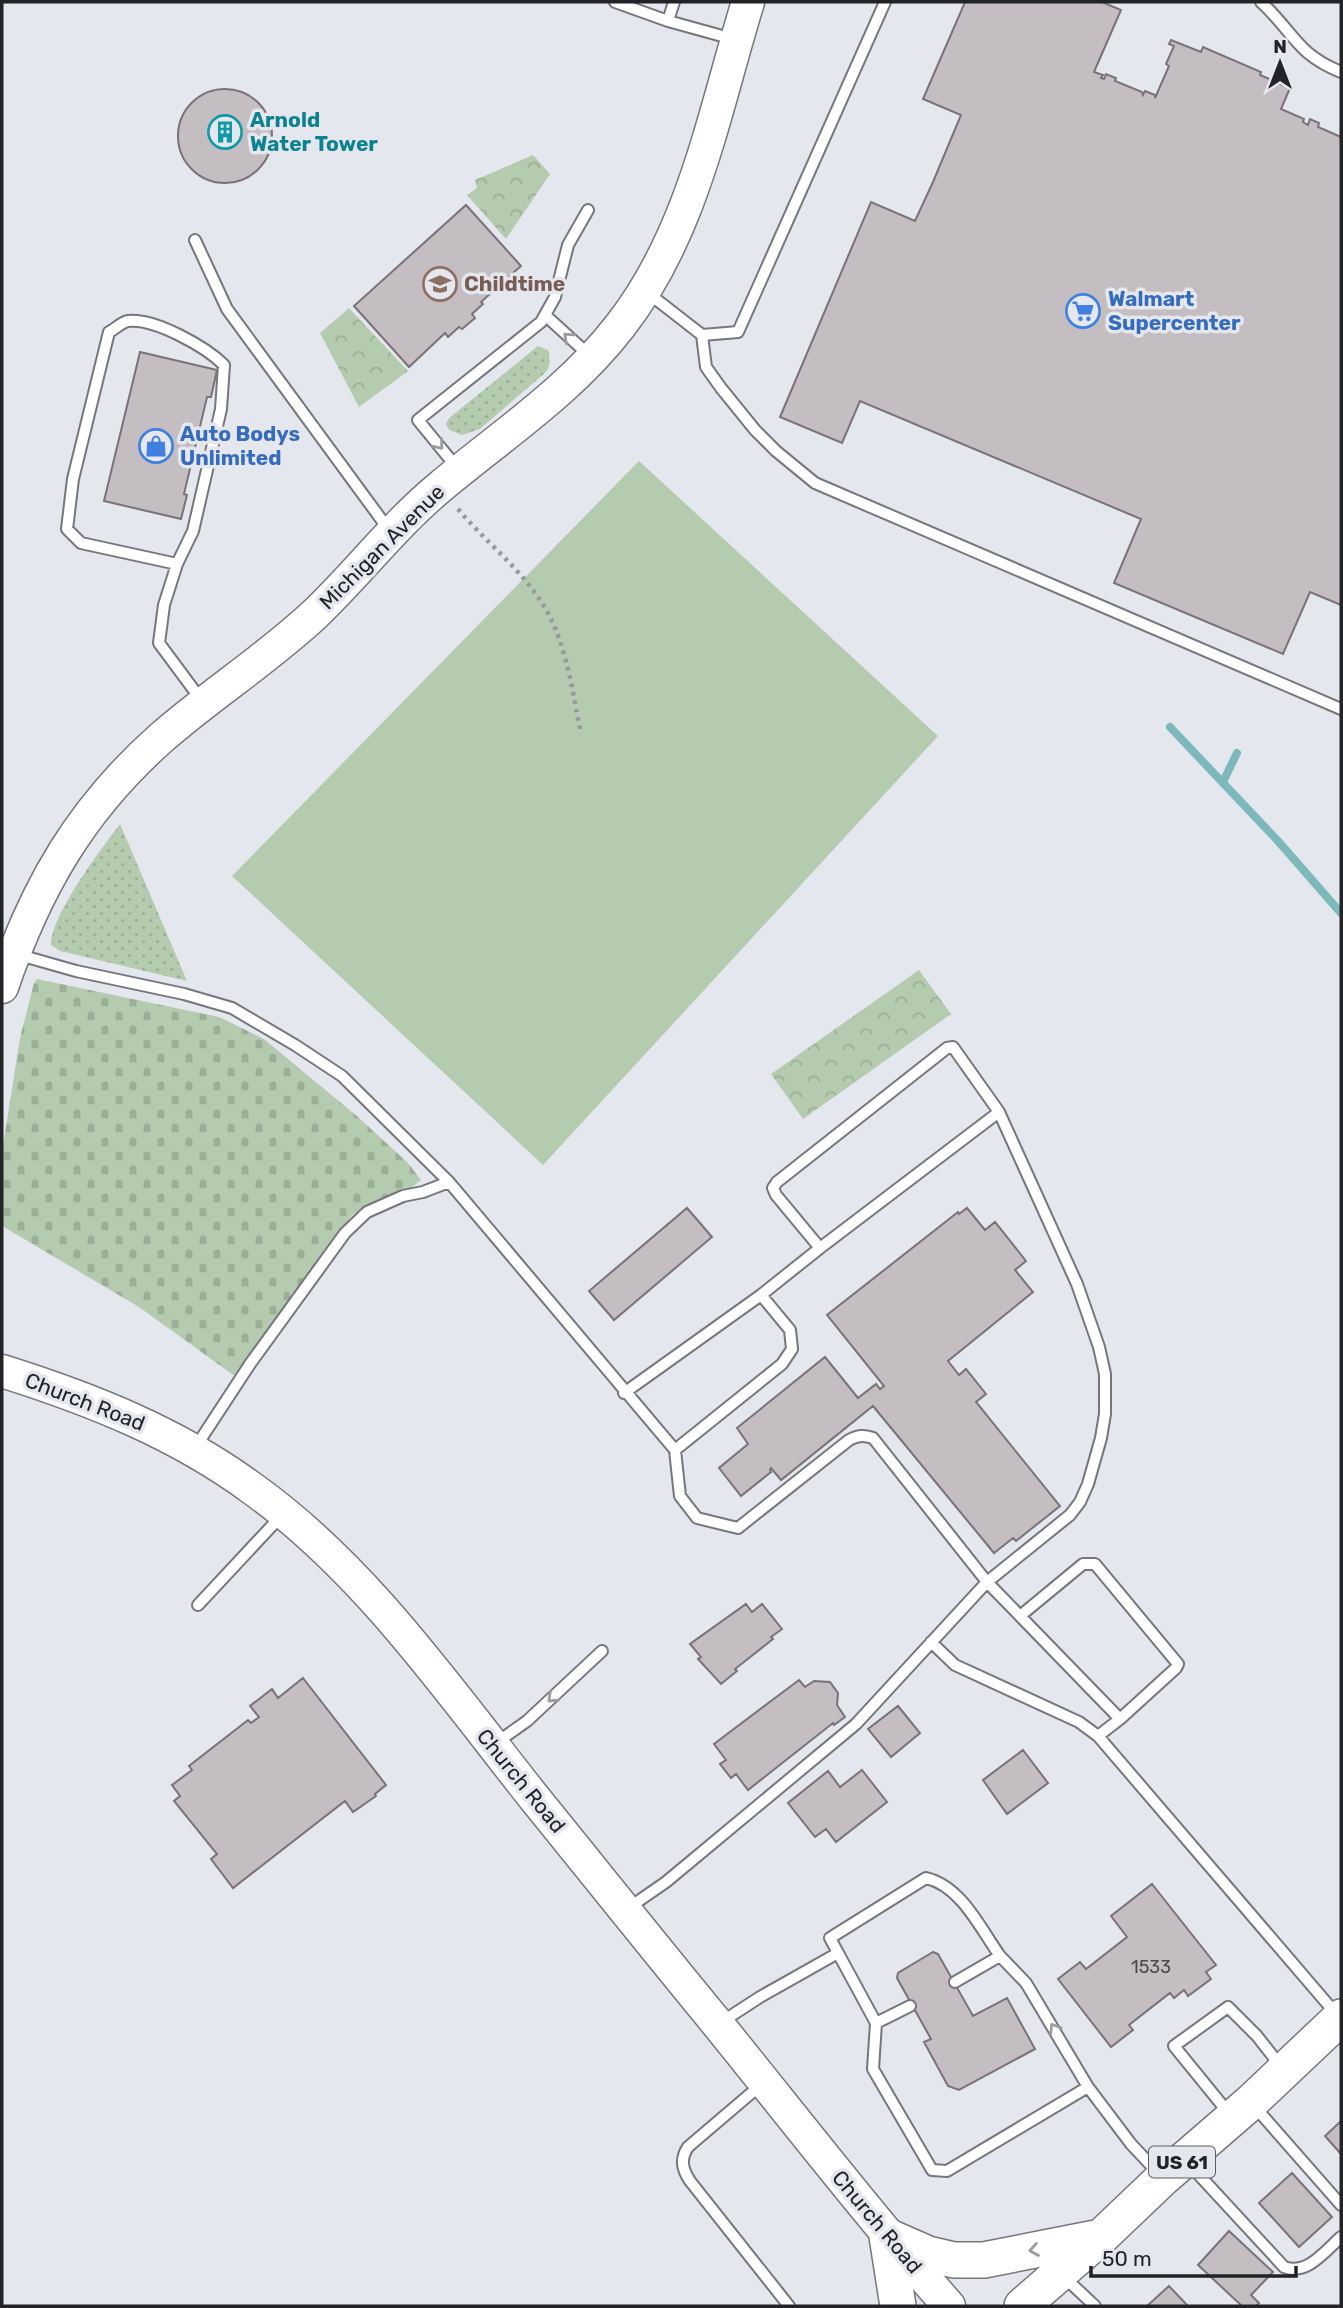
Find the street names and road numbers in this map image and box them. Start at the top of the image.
street label: Michigan Avenue [314,479,449,614]
street label: Church Road [22,1367,149,1436]
street label: Church Road [472,1724,571,1838]
road number: US 61 [1149,2146,1215,2178]
street label: Church Road [827,2165,928,2278]

